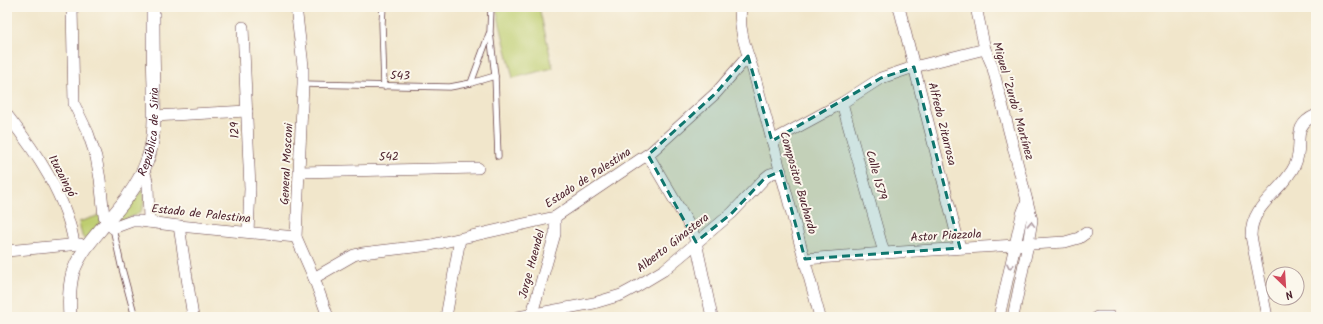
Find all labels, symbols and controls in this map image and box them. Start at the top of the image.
street label: Miguel "Zurdo" Martínez [987,40,1039,162]
street label: 543 [390,66,410,86]
street label: Alfredo Zitarrosa [922,80,962,168]
street label: República de Siria [132,87,164,179]
street label: 129 [225,121,245,139]
street label: General Mosconi [275,121,299,205]
street label: Compositor Buchardo [774,129,822,237]
street label: Estado de Palestina [541,143,635,213]
street label: 542 [379,147,399,167]
street label: Calle 1579 [860,148,892,202]
street label: Ituzaingó [43,151,81,201]
street label: Estado de Palestina [150,199,252,229]
street label: Alberto Ginastera [633,208,714,278]
one-way arrow [1027,221,1035,227]
street label: Astor Piazzola [910,225,982,247]
street label: Jorge Haendel [514,227,550,301]
one-way arrow [1007,263,1015,269]
north arrow [1265,266,1305,306]
text: N [1282,285,1296,304]

